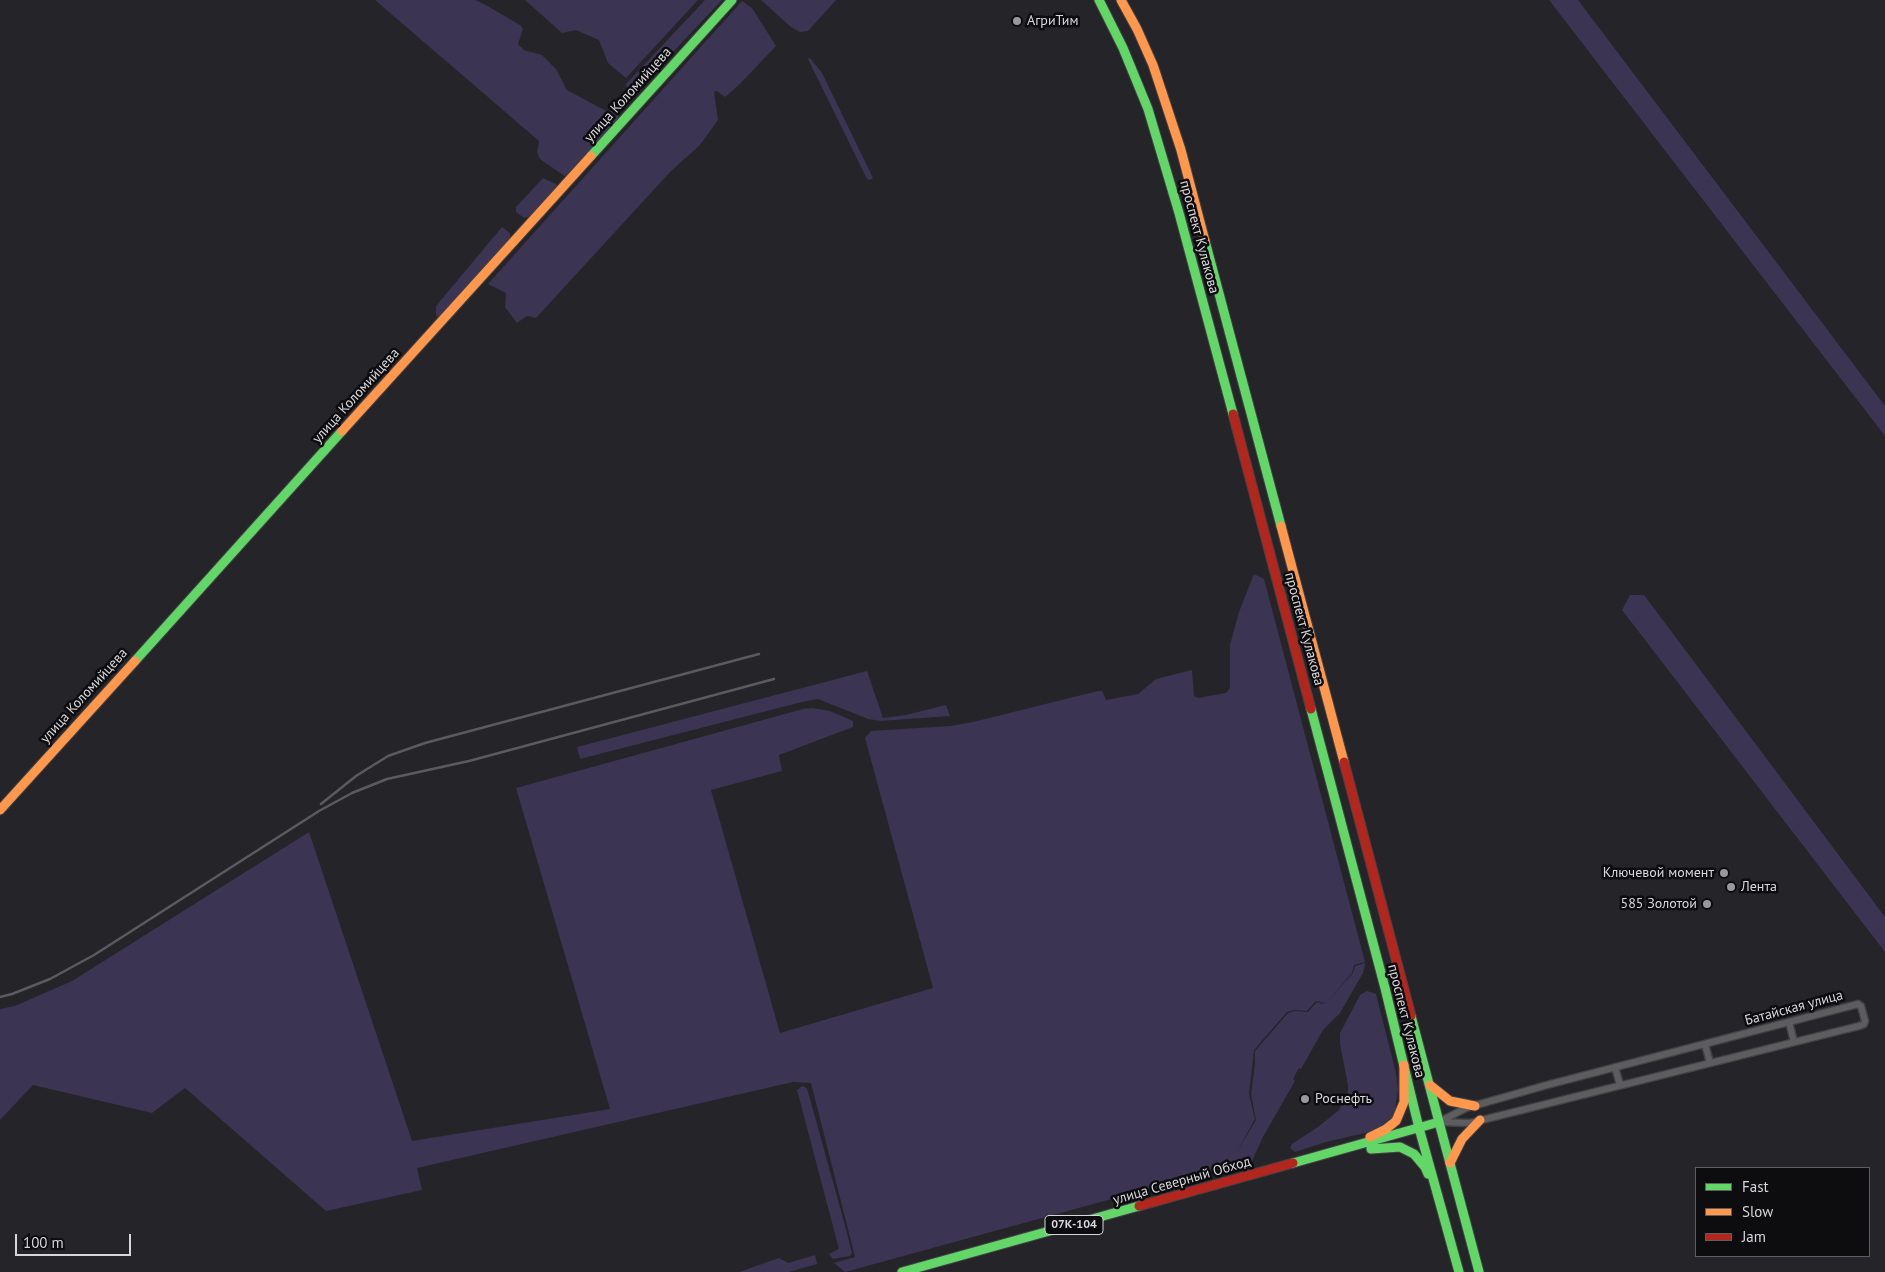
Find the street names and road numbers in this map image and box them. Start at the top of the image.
street label: улица Коломийцева [581,44,675,146]
street label: проспект Кулакова [1176,179,1222,295]
street label: улица Коломийцева [309,345,403,447]
street label: проспект Кулакова [1281,571,1327,687]
street label: улица Коломийцева [37,645,131,747]
street label: проспект Кулакова [1384,963,1428,1079]
street label: Батайская улица [1743,987,1845,1029]
street label: улица Северный Обход [1111,1153,1253,1209]
road number: 07К-104 [1045,1216,1103,1234]

